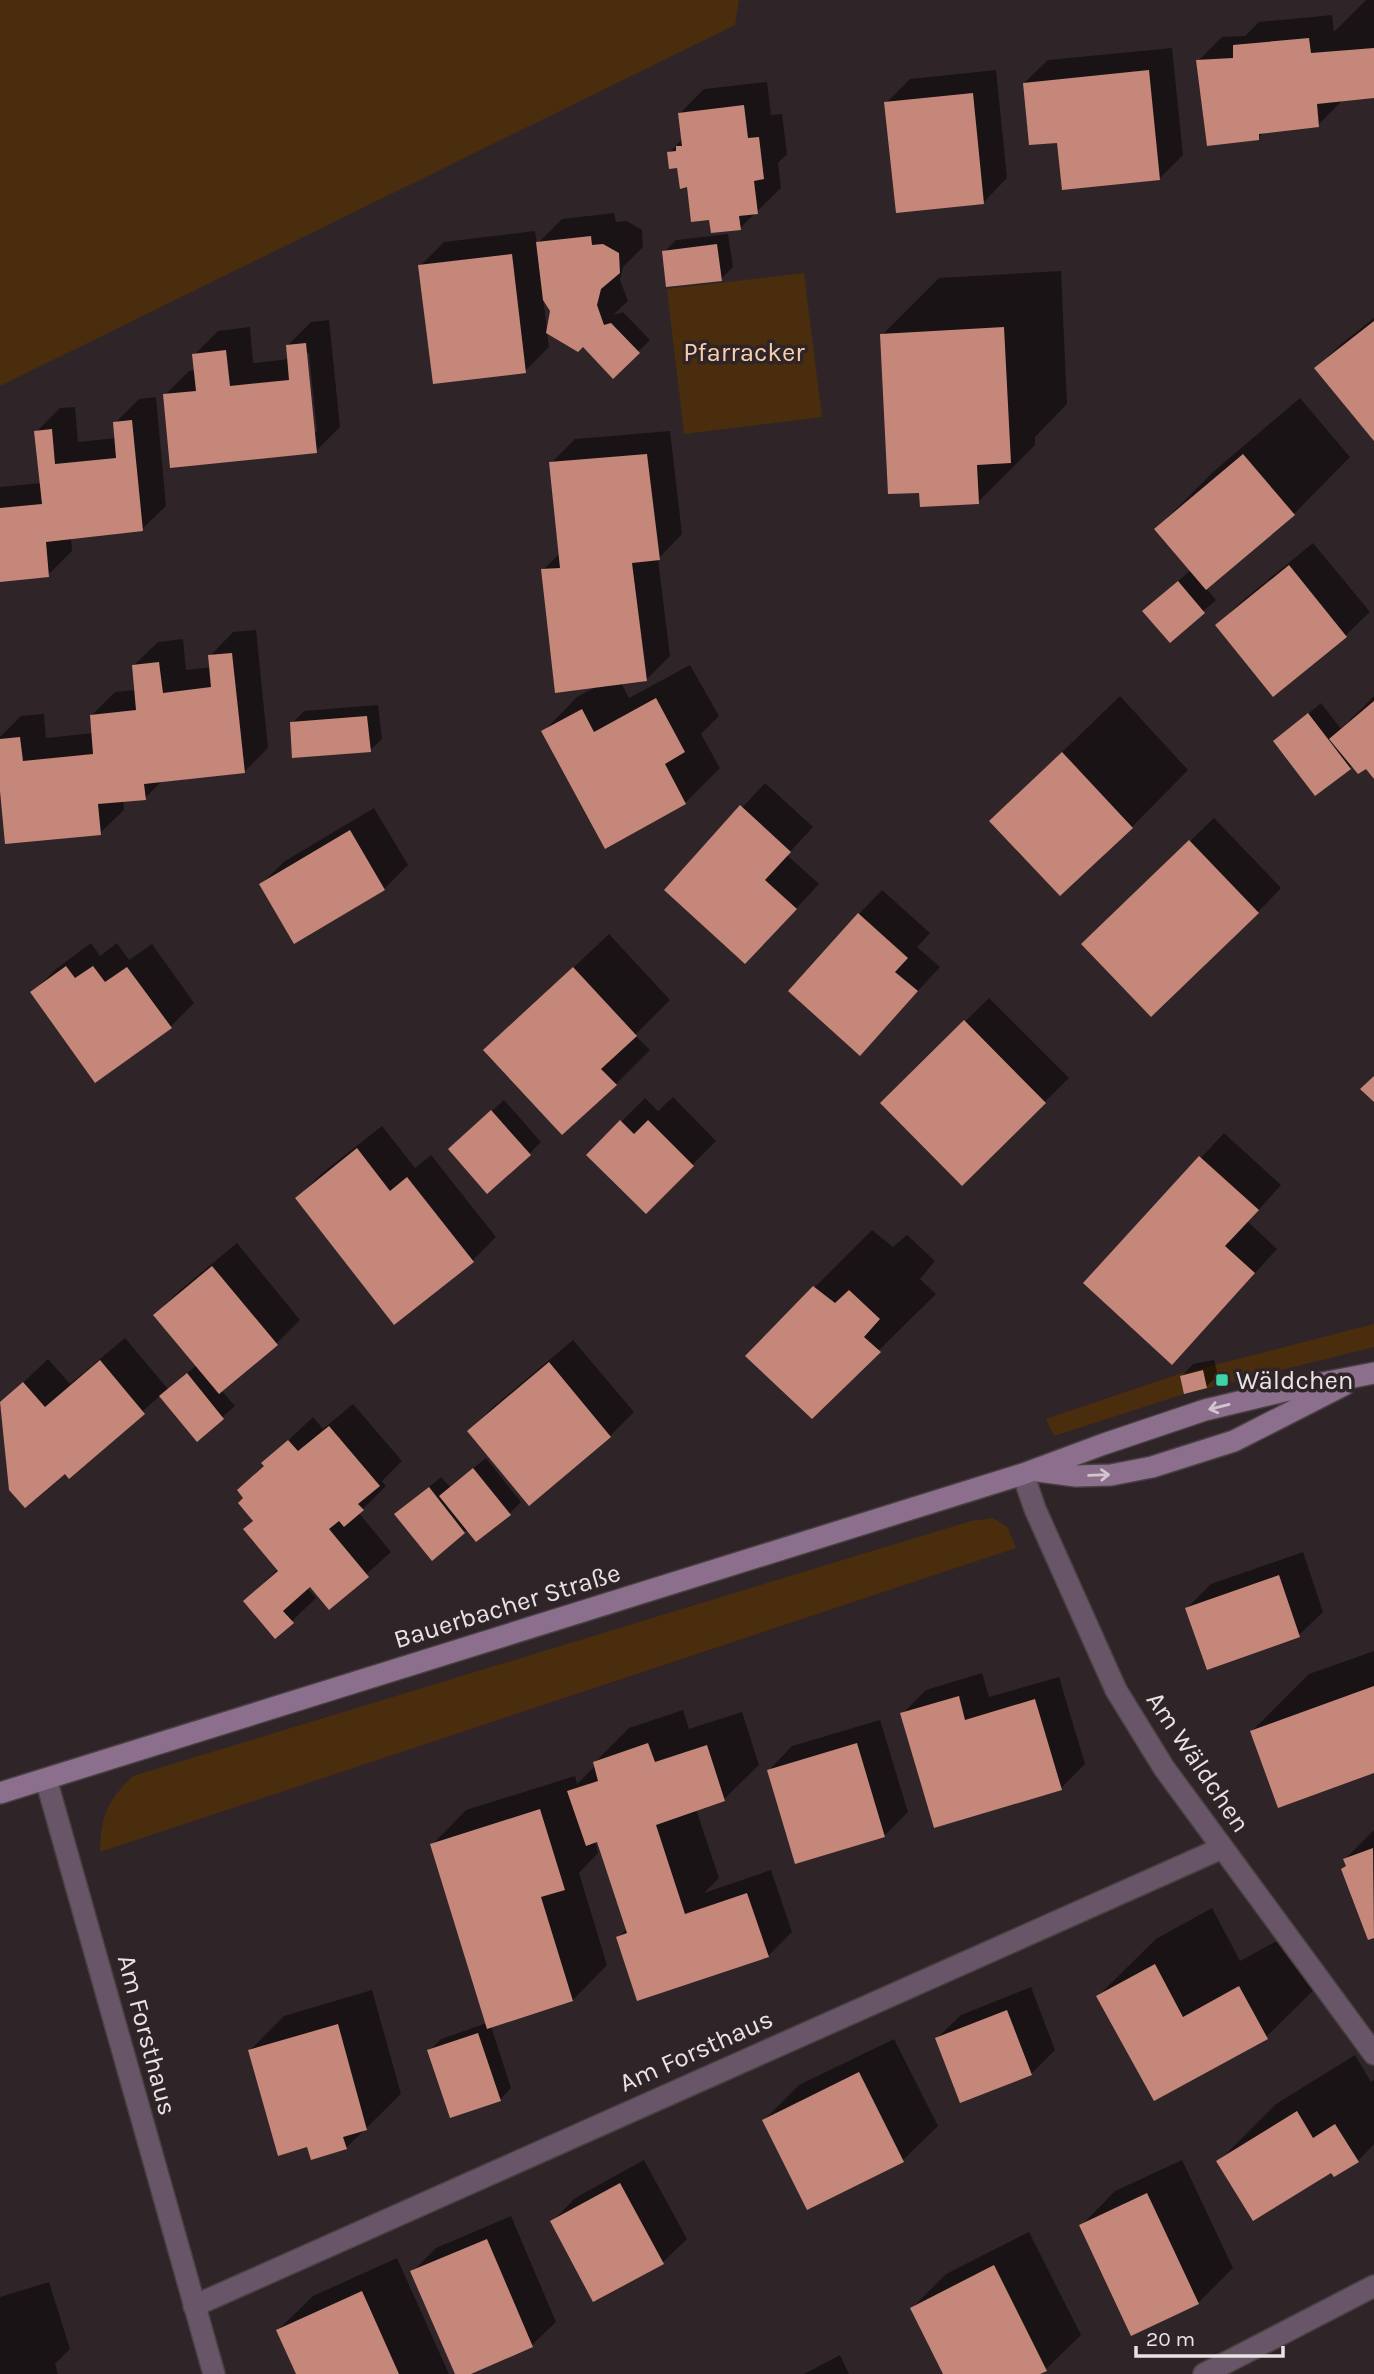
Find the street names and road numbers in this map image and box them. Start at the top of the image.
street label: Bauerbacher Straße [390,1557,624,1655]
street label: Am Wäldchen [1140,1686,1256,1838]
street label: Am Forsthaus [111,1951,183,2119]
street label: Am Forsthaus [614,2003,778,2099]

